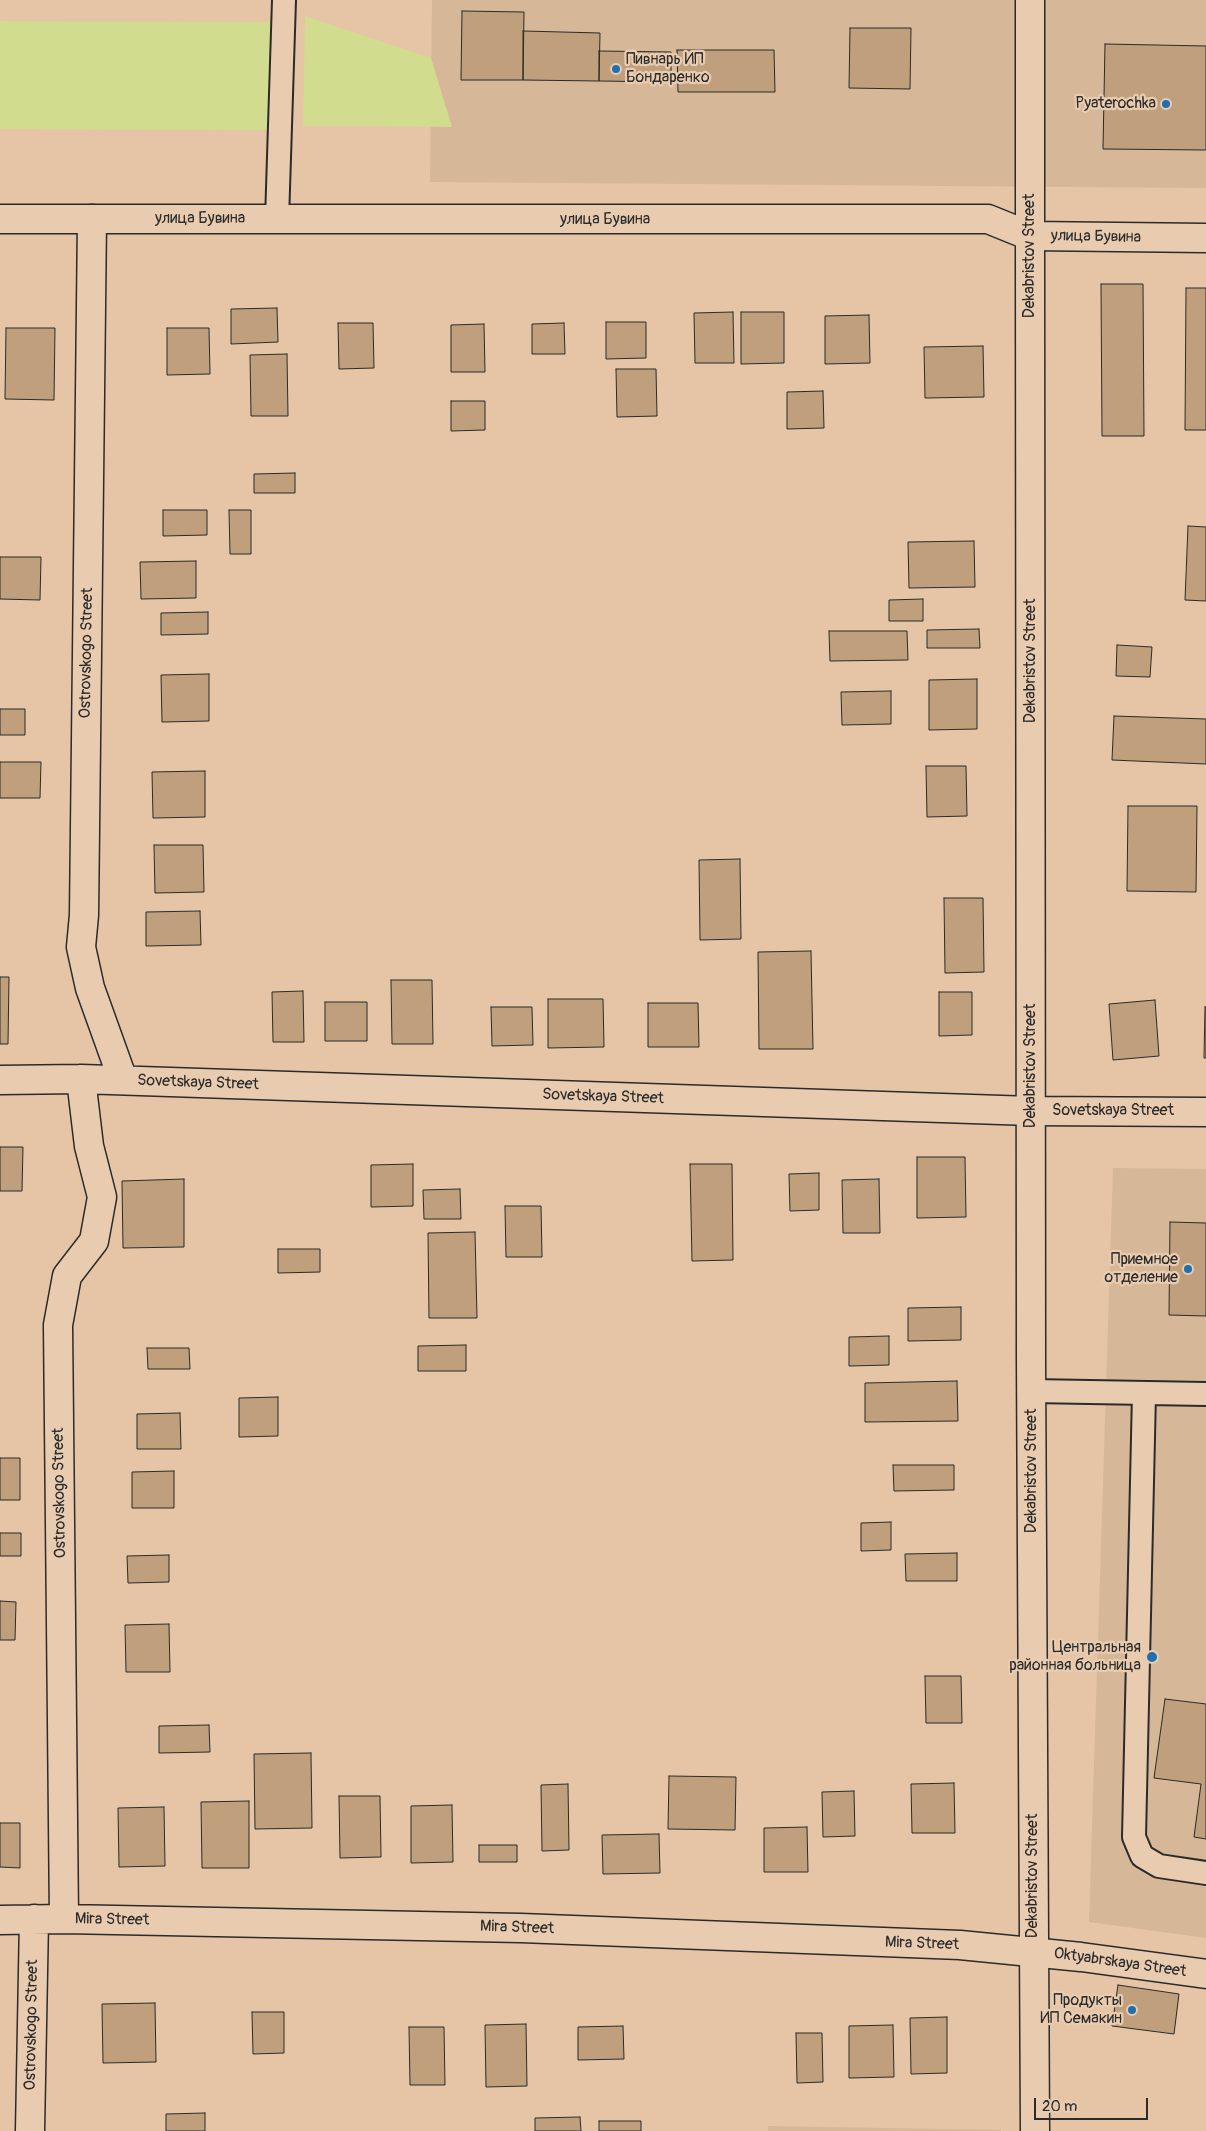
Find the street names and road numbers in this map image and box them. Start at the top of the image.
street label: Dekabristov Street [1020,194,1040,318]
street label: улица Бувина [155,209,245,229]
street label: улица Бувина [560,210,650,230]
street label: улица Бувина [1051,227,1141,247]
street label: Ostrovskogo Street [76,587,98,719]
street label: Dekabristov Street [1021,599,1041,723]
street label: Dekabristov Street [1021,1004,1041,1128]
street label: Sovetskaya Street [137,1071,259,1095]
street label: Sovetskaya Street [542,1085,664,1109]
street label: Sovetskaya Street [1052,1101,1174,1121]
street label: Dekabristov Street [1022,1409,1042,1533]
street label: Ostrovskogo Street [49,1427,71,1559]
street label: Dekabristov Street [1023,1814,1043,1938]
street label: Mira Street [75,1910,149,1930]
street label: Mira Street [479,1917,555,1939]
street label: Mira Street [884,1933,960,1955]
street label: Oktyabrskaya Street [1053,1944,1187,1982]
street label: Ostrovskogo Street [21,1959,43,2091]

